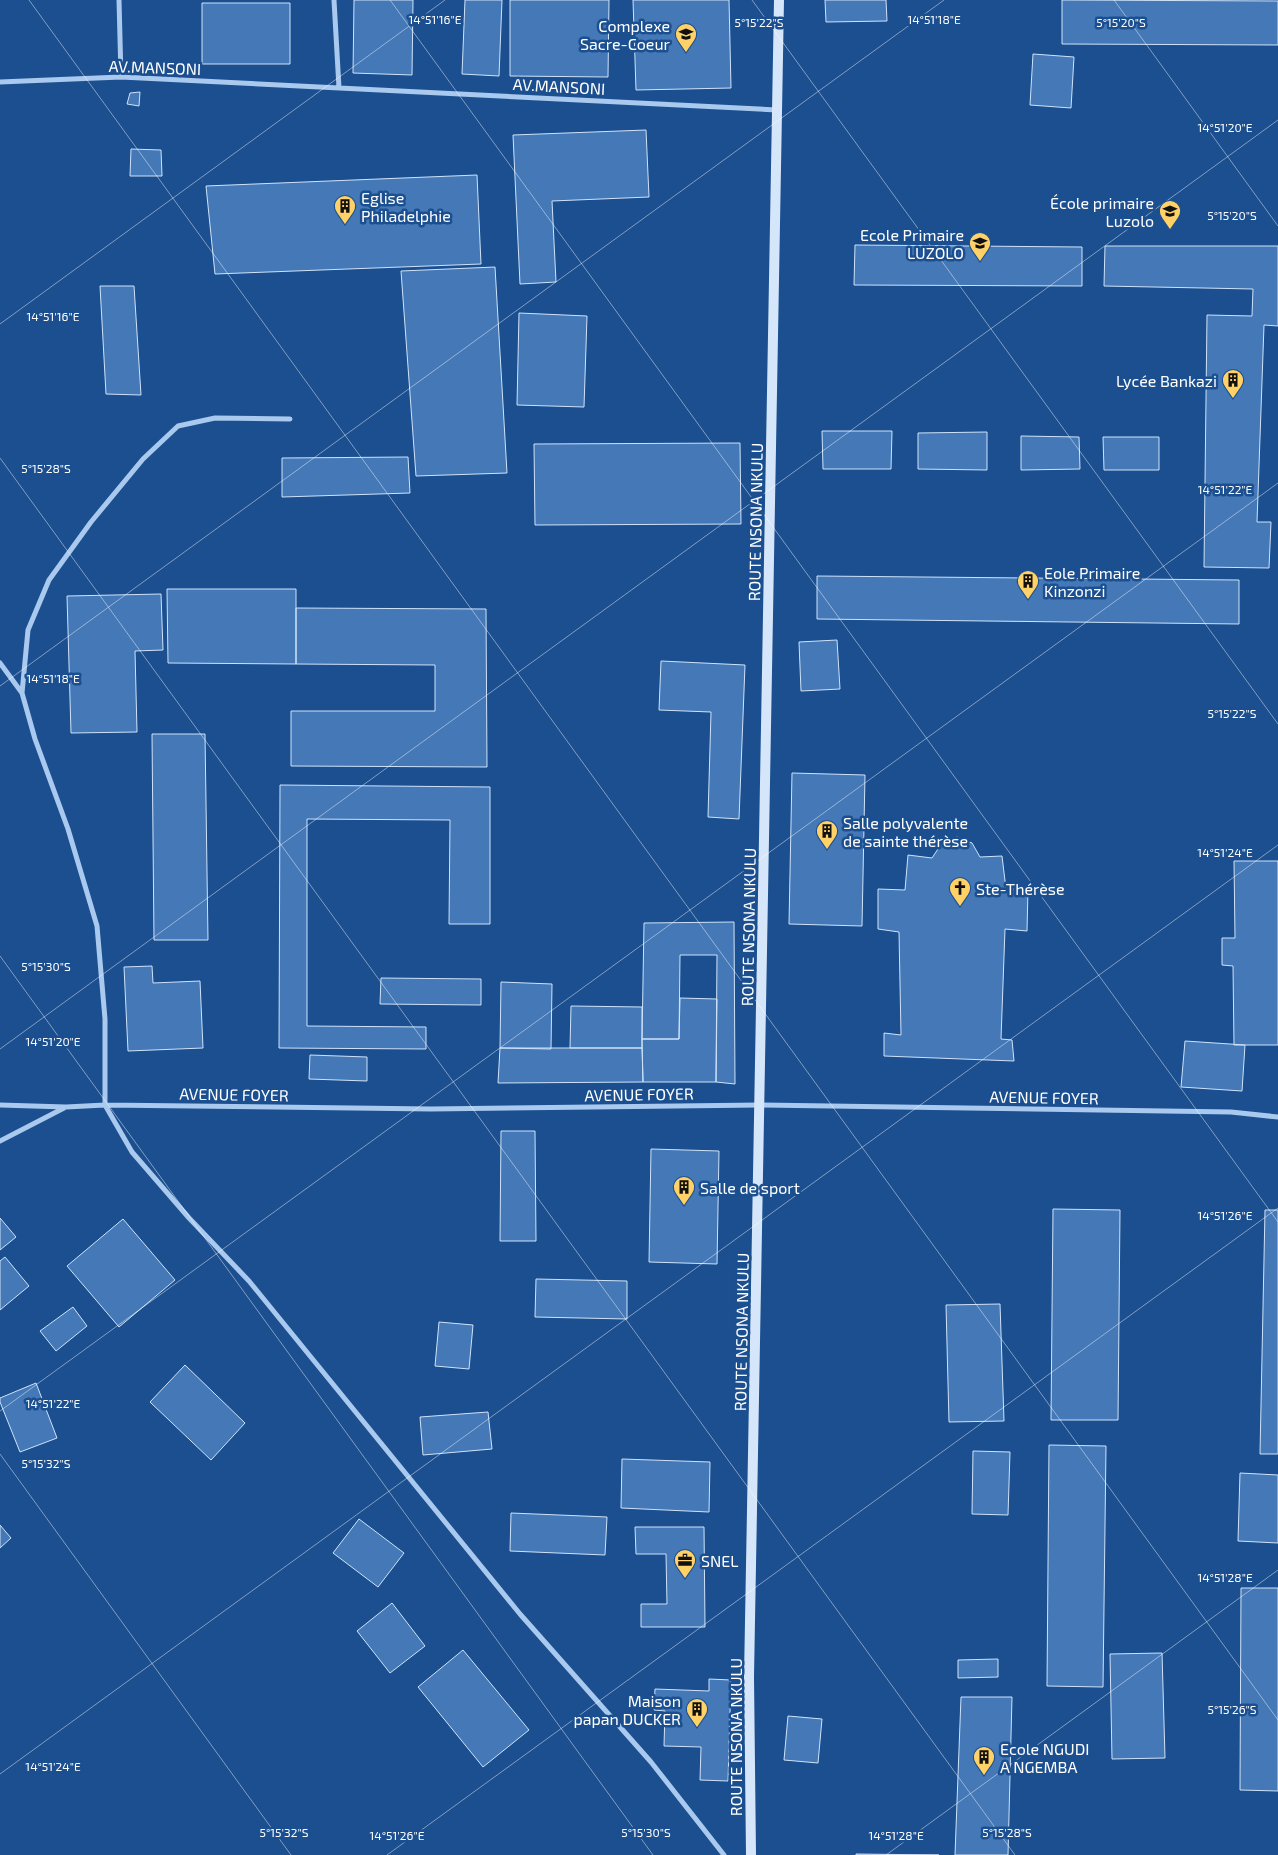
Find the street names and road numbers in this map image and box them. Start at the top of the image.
street label: AV.MANSONI [108,56,202,78]
street label: AV.MANSONI [512,74,606,98]
street label: ROUTE NSONA NKULU [744,443,766,601]
street label: ROUTE NSONA NKULU [737,848,759,1006]
street label: AVENUE FOYER [179,1084,289,1104]
street label: AVENUE FOYER [584,1084,694,1104]
street label: AVENUE FOYER [989,1087,1099,1107]
street label: ROUTE NSONA NKULU [730,1253,752,1411]
street label: ROUTE NSONA NKULU [726,1658,745,1816]

